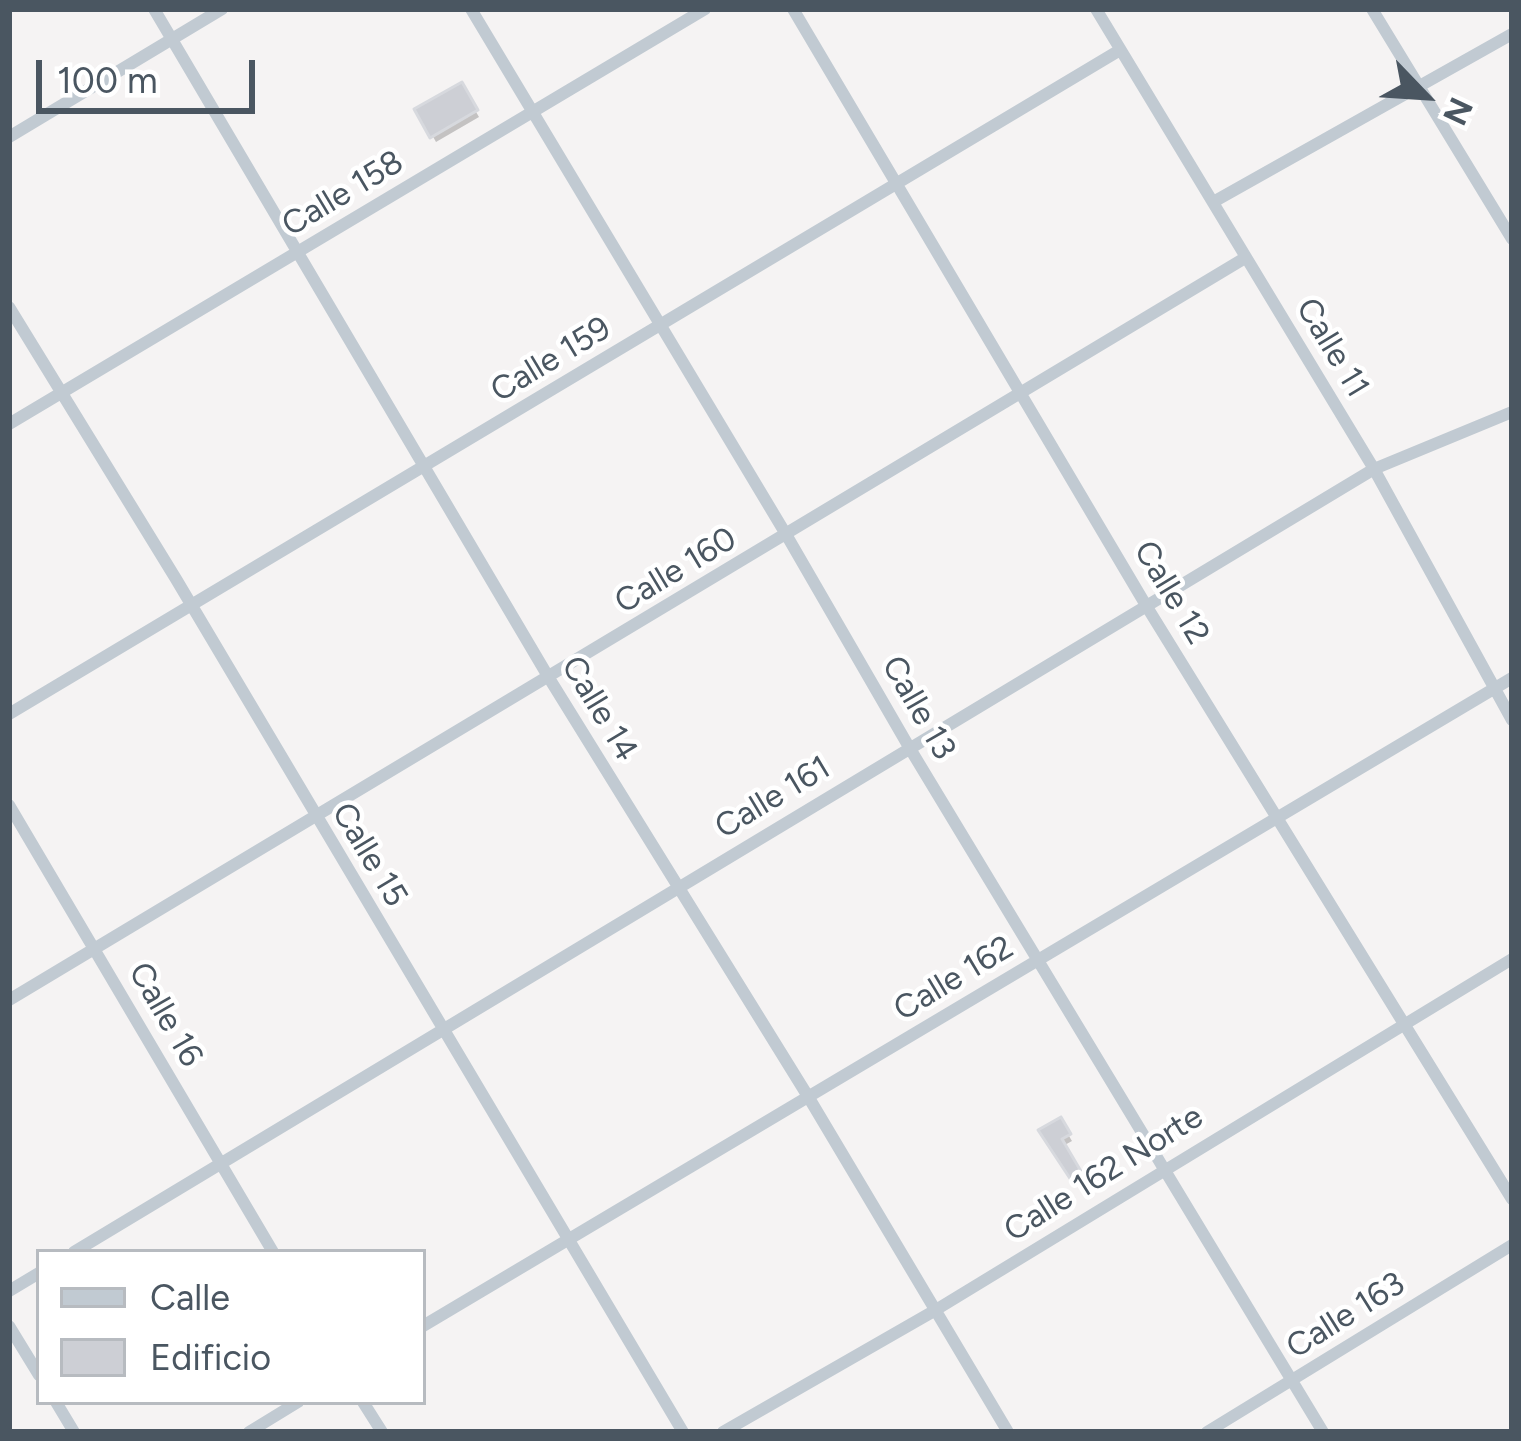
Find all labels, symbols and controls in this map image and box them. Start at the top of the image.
scale bar [42,36,261,110]
north arrow [1365,36,1485,156]
text: 100 m [57,59,158,102]
text: N [1435,92,1481,131]
street label: Calle 158 [275,142,411,246]
street label: Calle 11 [1287,291,1377,405]
street label: Calle 159 [484,309,618,411]
street label: Calle 160 [608,519,744,623]
street label: Calle 12 [1125,534,1217,652]
street label: Calle 14 [552,649,646,769]
street label: Calle 13 [873,649,963,767]
street label: Calle 161 [708,748,838,848]
street label: Calle 15 [323,796,415,914]
street label: Calle 162 [887,928,1021,1030]
street label: Calle 16 [119,956,211,1074]
street label: Calle 162 Norte [997,1097,1211,1251]
legend [36,1249,426,1405]
street label: Calle 163 [1280,1264,1412,1368]
text: Calle [150,1276,230,1319]
text: Edificio [150,1336,271,1379]

